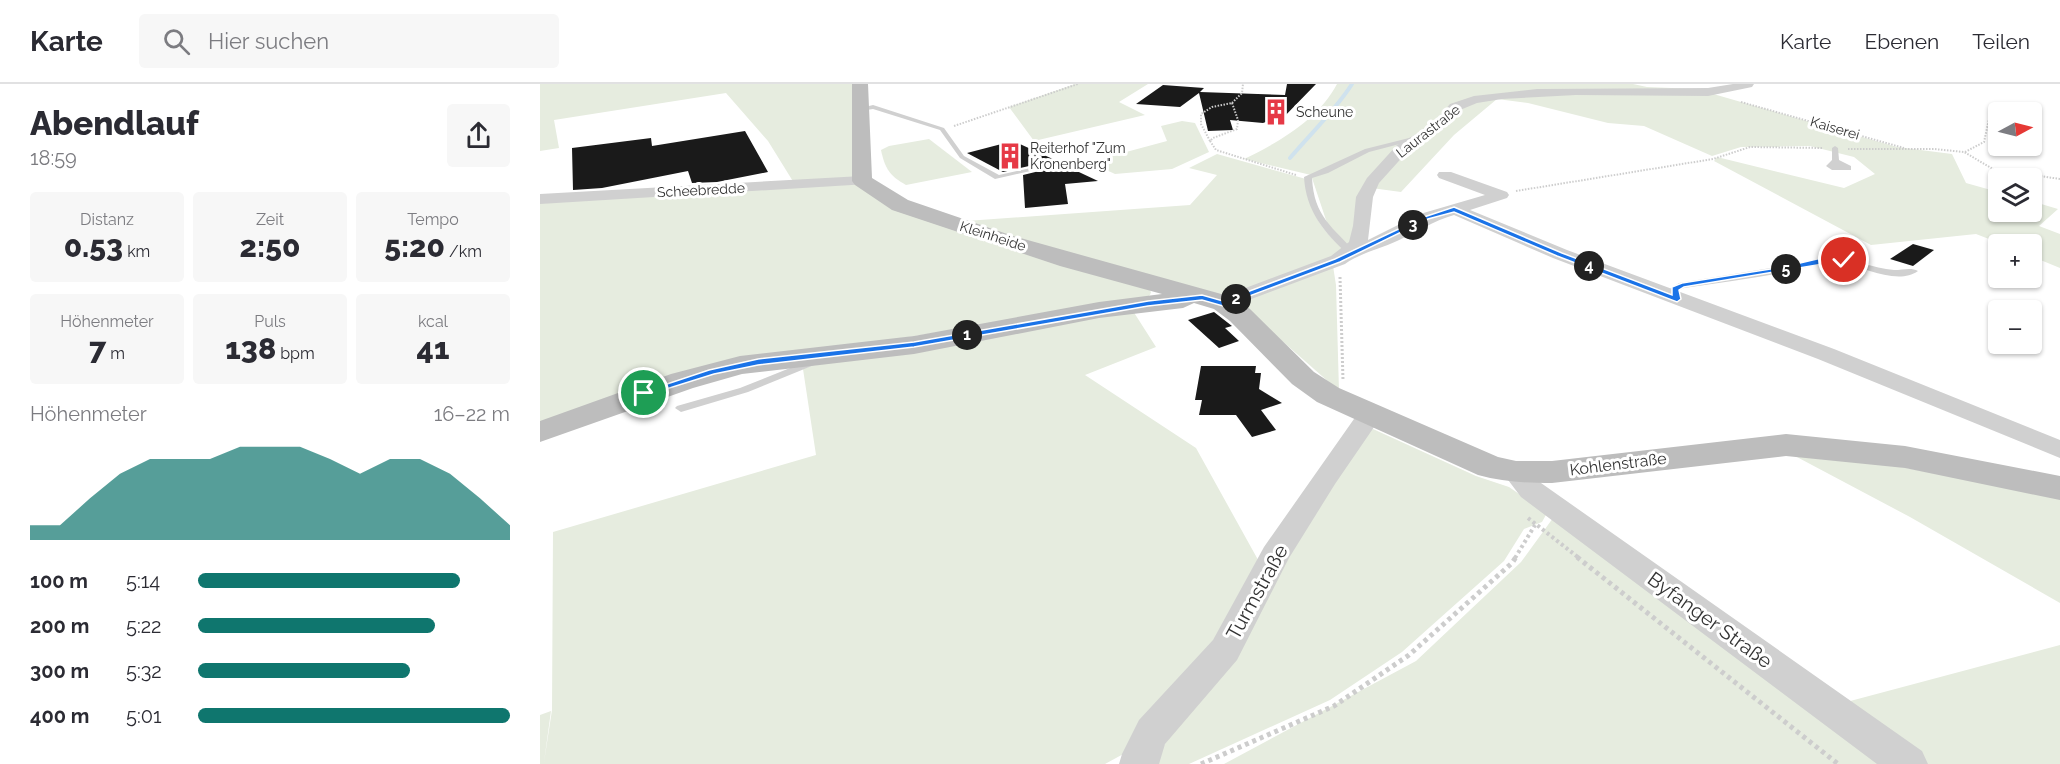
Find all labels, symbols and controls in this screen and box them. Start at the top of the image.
search box [139,14,559,68]
text: Karte [30,25,103,58]
icon: search [160,25,193,58]
text: Hier suchen [208,28,329,54]
text: Karte [1780,29,1831,54]
text: Ebenen [1864,29,1939,54]
text: Teilen [1972,29,2030,54]
building icon: Scheune [1261,97,1291,127]
street label: Laurastraße [1393,101,1463,161]
north arrow [1988,102,2042,156]
map controls [1988,102,2042,354]
text: Abendlauf [30,104,199,143]
button: share [447,104,510,167]
place label: Scheune [1296,104,1353,120]
street label: Kaiserei [1808,113,1862,143]
place label: Reiterhof "Zum Kronenberg" [1030,140,1126,172]
building icon: Reiterhof "Zum Kronenberg" [995,141,1025,171]
text: 18:59 [30,146,77,170]
button: layers [1988,168,2042,222]
street label: Scheebredde [657,180,745,200]
text: Distanz [80,210,134,229]
text: Zeit [256,210,284,229]
text: Tempo [407,210,459,229]
pin: 3 [1398,210,1428,240]
text: 3 [1409,215,1417,234]
street label: Kleinheide [958,218,1028,254]
text: 0.53 [64,229,123,264]
text: 2:50 [240,229,300,264]
text: 5:20 [384,229,445,264]
pin [1818,234,1869,285]
button: + [1988,234,2042,288]
text: km [123,242,150,261]
text: /km [445,242,482,261]
icon: check [1827,243,1860,276]
pin: 4 [1574,251,1604,281]
pin: 5 [1771,254,1801,284]
text: 4 [1584,256,1594,275]
text: 5 [1782,259,1790,278]
pin: 2 [1221,284,1251,314]
text: 2 [1231,289,1241,308]
button: − [1988,300,2042,354]
text: Höhenmeter [60,312,154,331]
text: Puls [254,312,286,331]
text: kcal [418,312,448,331]
pin: 1 [952,320,982,350]
text: 1 [963,325,971,344]
text: 7 [89,331,106,366]
text: 138 [225,331,276,366]
text: 41 [417,331,449,366]
text: m [106,344,125,363]
text: bpm [276,344,315,363]
pin [618,367,669,418]
icon: arrive [627,376,660,409]
text: Höhenmeter [30,402,147,426]
text: 16–22 m [434,402,510,426]
street label: Kohlenstraße [1569,449,1667,479]
street label: Turmstraße [1221,540,1293,644]
street label: Byfanger Straße [1643,567,1777,673]
text: 100 m [30,569,88,593]
text: 5:14 [126,569,160,593]
text: 200 m [30,614,89,638]
text: 5:22 [126,614,162,638]
text: 300 m [30,659,89,683]
text: 5:32 [126,659,162,683]
text: 400 m [30,704,89,728]
text: 5:01 [126,704,161,728]

